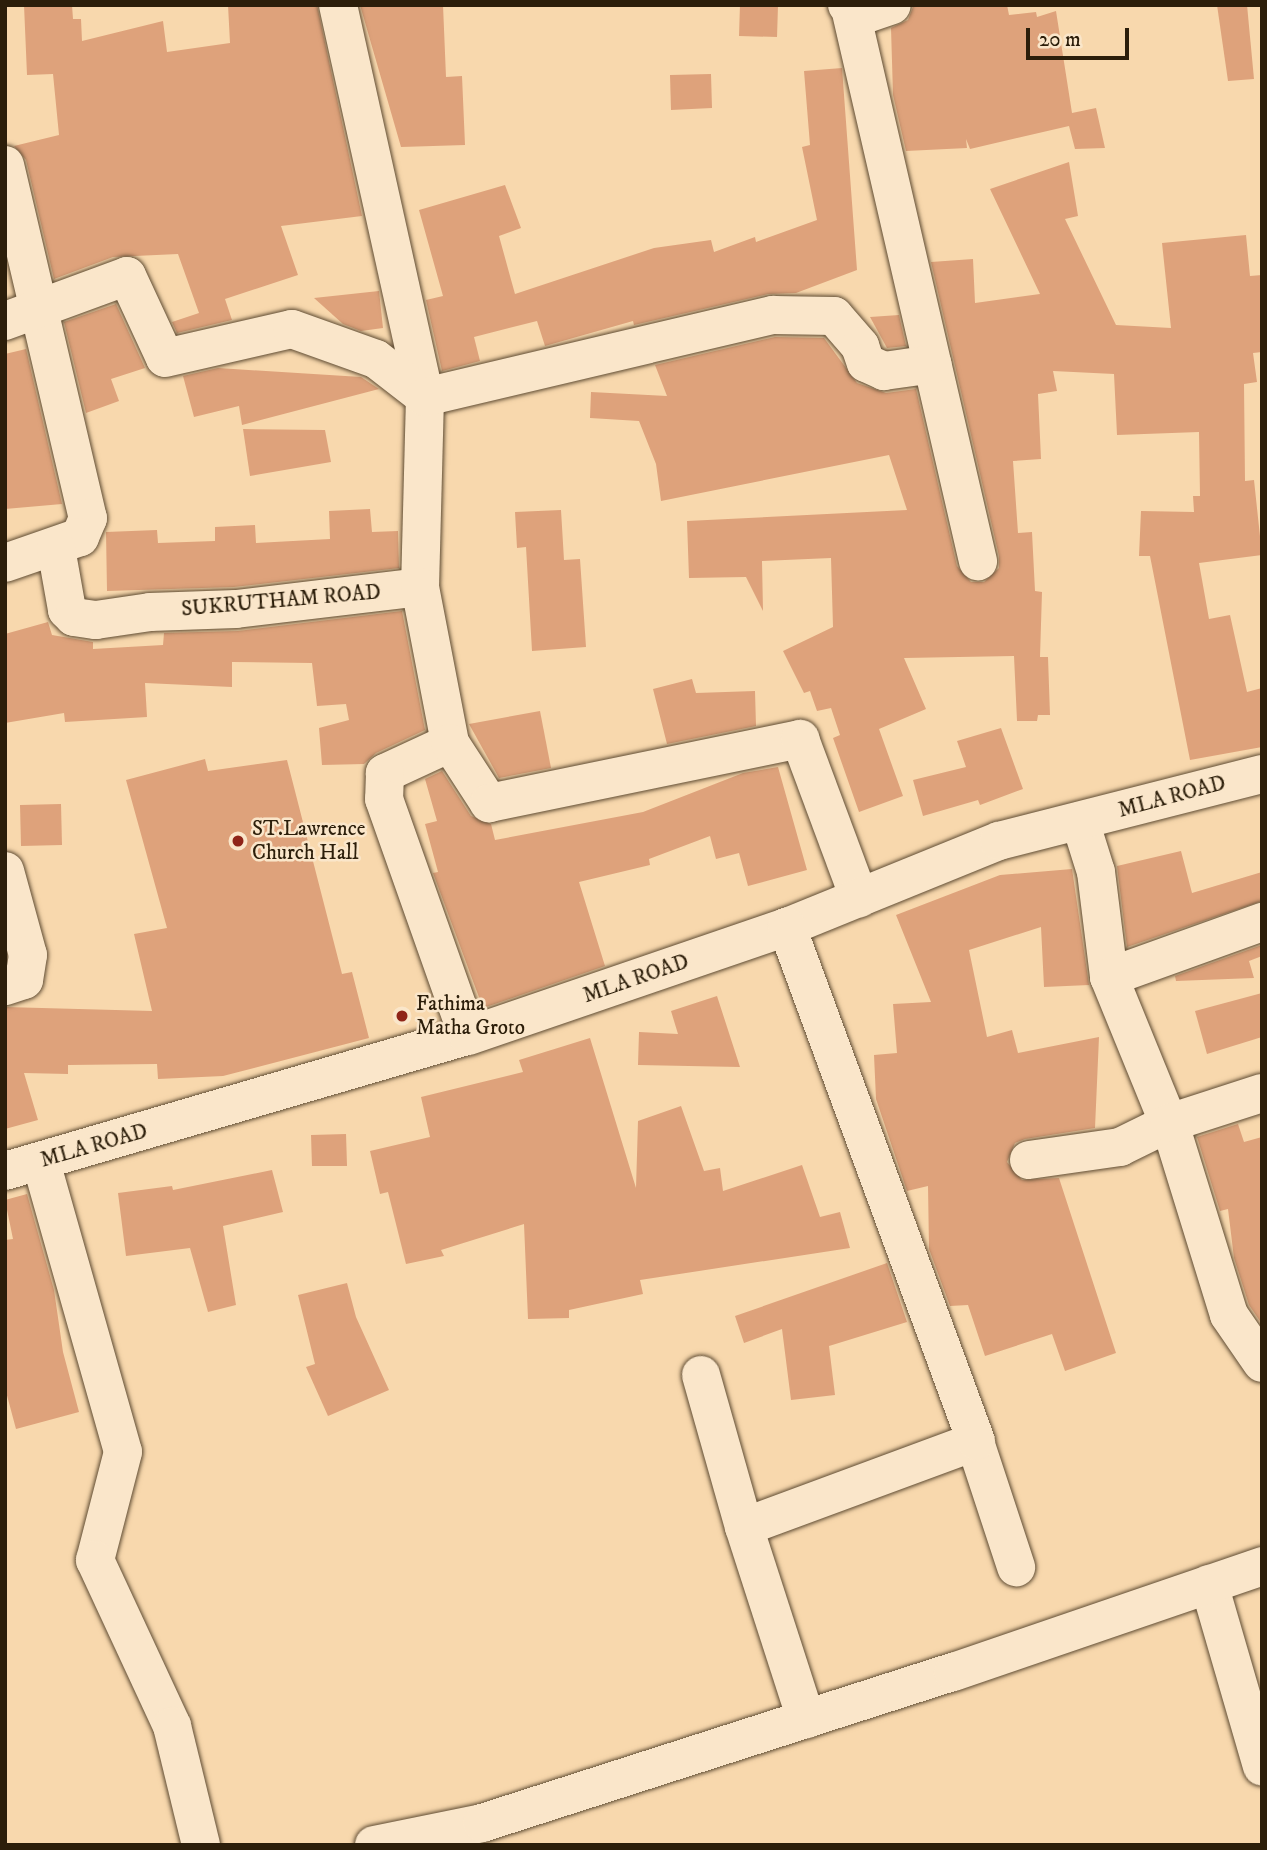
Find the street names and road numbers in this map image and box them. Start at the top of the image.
street label: SUKRUTHAM ROAD [180,580,382,622]
street label: MLA ROAD [1116,771,1228,823]
street label: MLA ROAD [580,949,692,1009]
street label: MLA ROAD [38,1119,150,1173]

